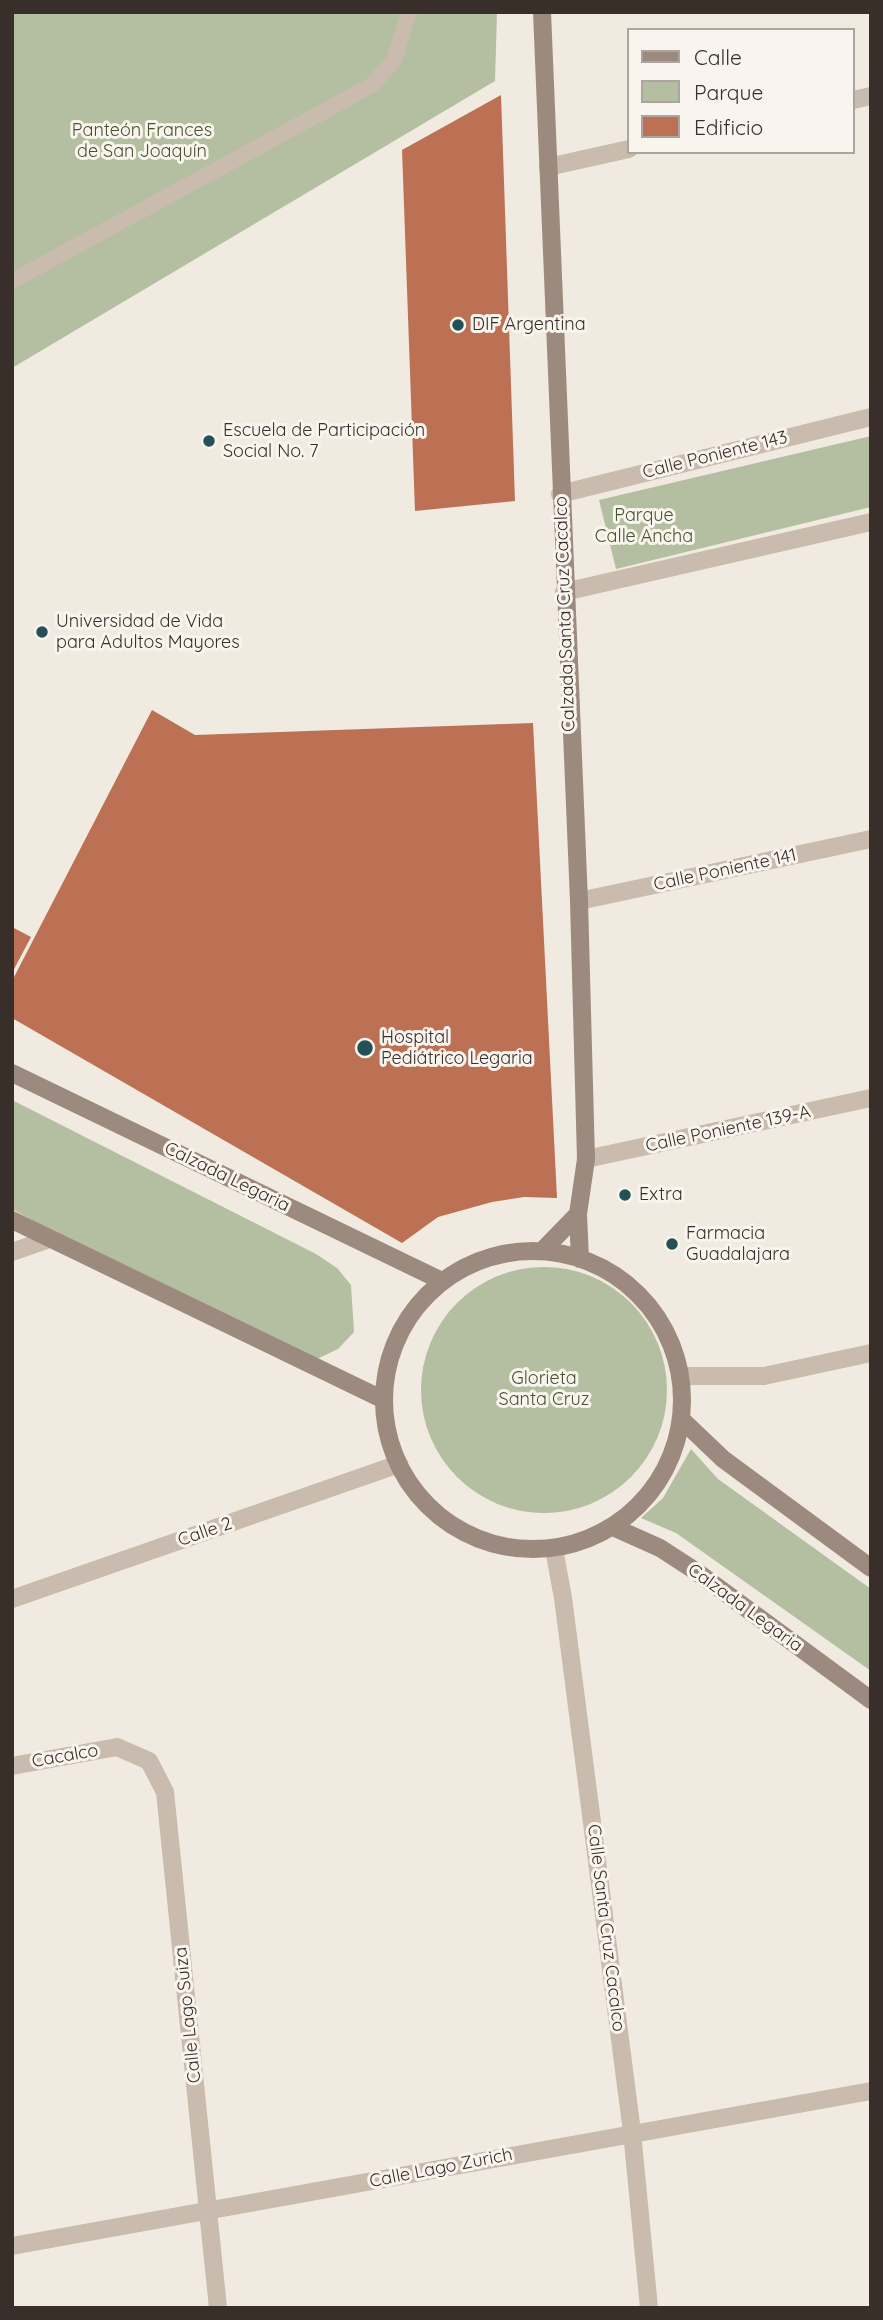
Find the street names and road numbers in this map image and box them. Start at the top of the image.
street label: Calle Poniente 143 [640,427,790,483]
street label: Calzada Santa Cruz Cacalco [550,496,580,732]
street label: Calle Poniente 141 [652,844,798,896]
street label: Calle Poniente 139-A [644,1101,812,1157]
street label: Calzada Legaria [161,1137,293,1217]
street label: Calle 2 [175,1513,235,1551]
street label: Calzada Legaria [683,1559,807,1657]
street label: Cacalco [30,1740,100,1772]
street label: Calle Santa Cruz Cacalco [583,1823,629,2033]
street label: Calle Lago Suiza [170,1946,206,2084]
street label: Calle Lago Zurich [368,2144,514,2192]

